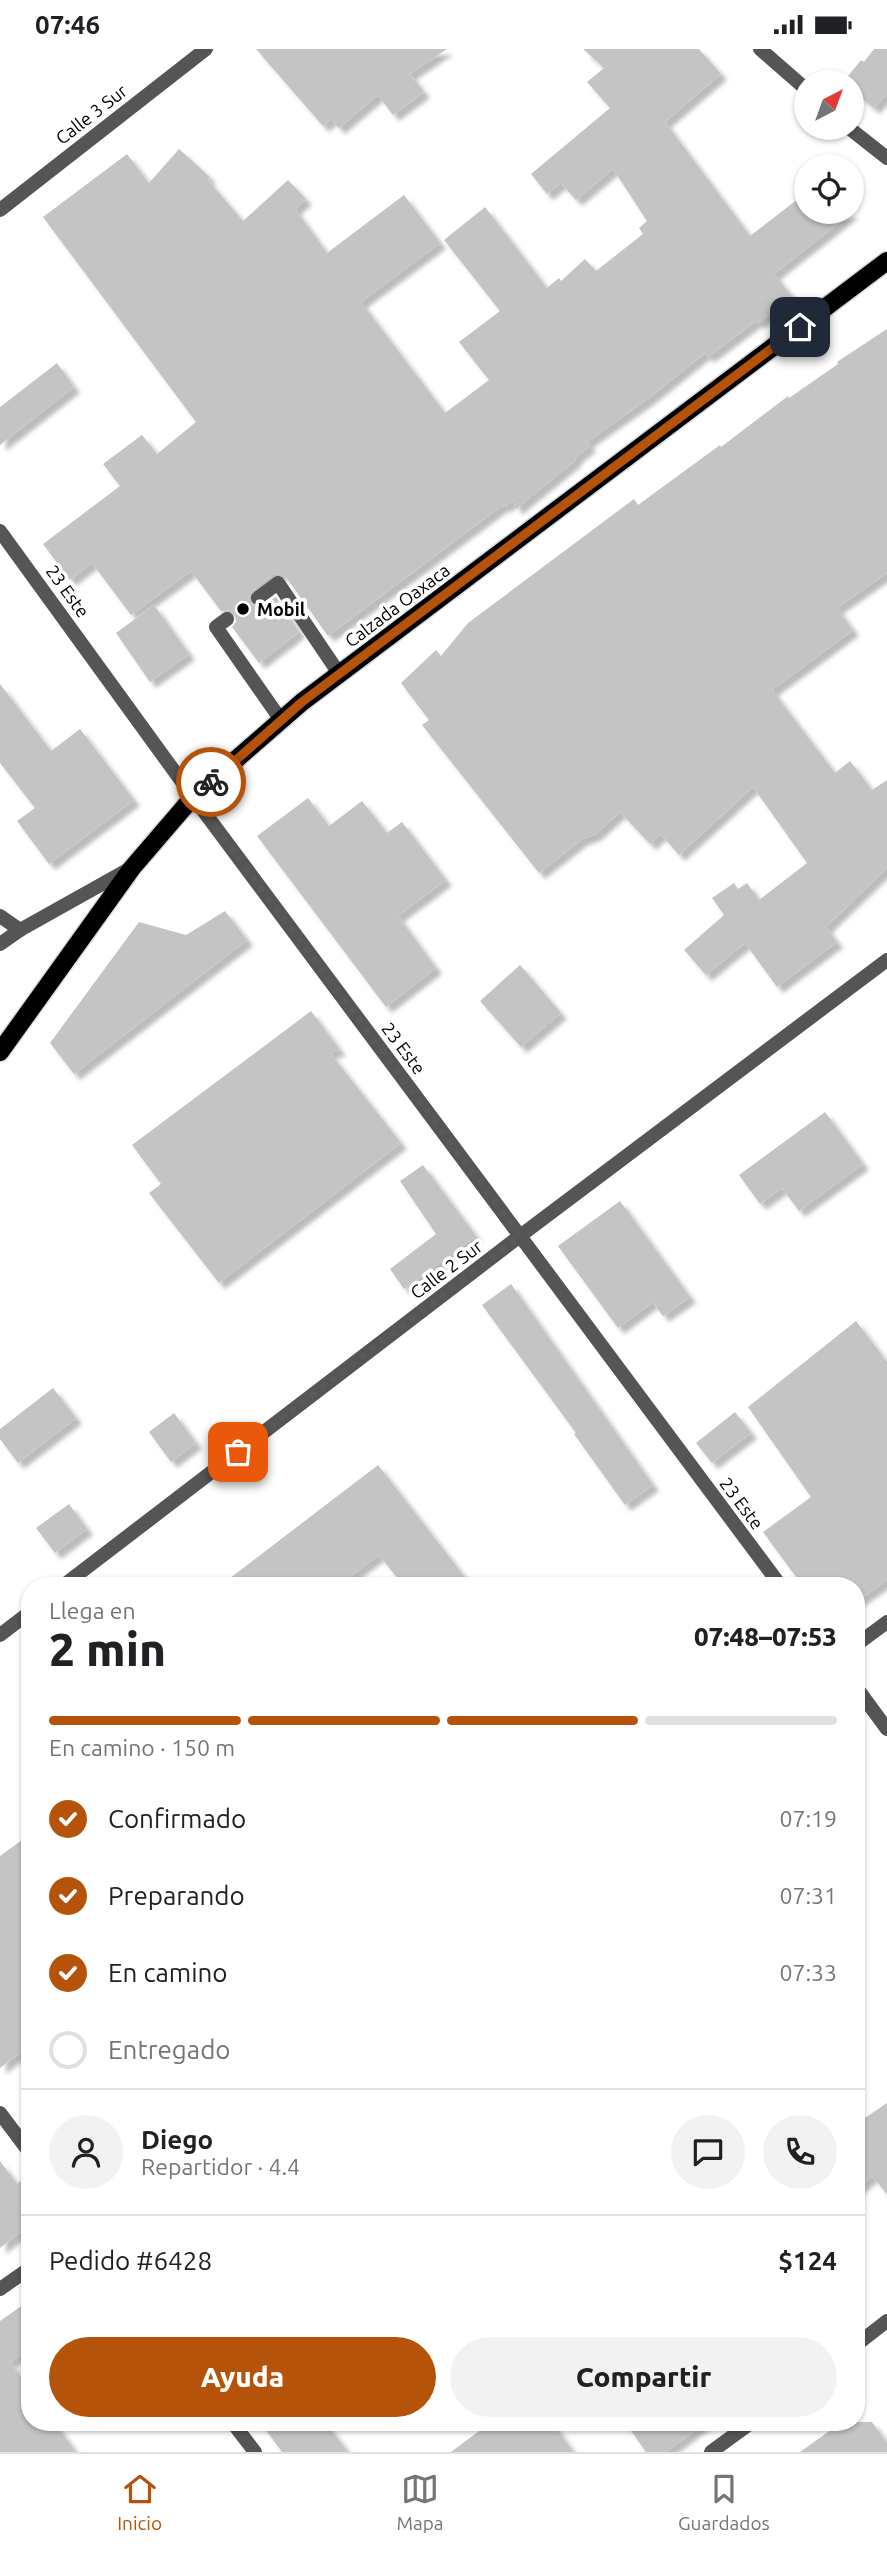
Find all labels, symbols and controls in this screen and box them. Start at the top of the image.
text: 07:46 [35,10,100,39]
north arrow [794,70,864,140]
map controls [794,70,864,224]
street label: Calle 3 Sur [52,80,131,148]
button: locate [794,154,864,224]
pin [770,297,830,357]
icon: home [781,308,819,346]
street label: Calzada Oaxaca [341,559,453,651]
street label: 23 Este [42,561,94,621]
place label: Mobil [257,599,306,619]
marker: Mobil [235,601,251,617]
courier [176,747,246,817]
icon: bike [192,763,230,801]
street label: 23 Este [378,1018,430,1078]
street label: Calle 2 Sur [406,1235,486,1302]
pin [208,1422,268,1482]
icon: bag [219,1433,257,1471]
street label: 23 Este [716,1473,768,1533]
text: Llega en [49,1598,136,1623]
text: 07:48–07:53 [694,1622,837,1651]
text: 2 min [49,1623,166,1675]
text: En camino · 150 m [49,1735,235,1760]
icon: check [49,1800,87,1838]
text: Confirmado [108,1804,246,1833]
text: 07:19 [779,1806,837,1831]
icon: check [49,1877,87,1915]
text: Preparando [108,1881,245,1910]
text: 07:31 [779,1883,837,1908]
icon: check [49,1954,87,1992]
text: En camino [108,1958,228,1987]
text: 07:33 [779,1960,837,1985]
text: Entregado [108,2035,231,2064]
button: person [49,2115,123,2189]
button: chat [671,2115,745,2189]
button: phone [763,2115,837,2189]
text: Diego [141,2125,213,2154]
text: Repartidor · 4.4 [141,2154,300,2179]
text: Pedido #6428 [49,2246,212,2275]
text: $124 [778,2246,837,2275]
button: Ayuda [49,2337,436,2417]
button: Compartir [450,2337,837,2417]
tab: Inicio [117,2470,162,2534]
tab: Mapa [396,2470,444,2534]
tab: Guardados [678,2470,770,2534]

